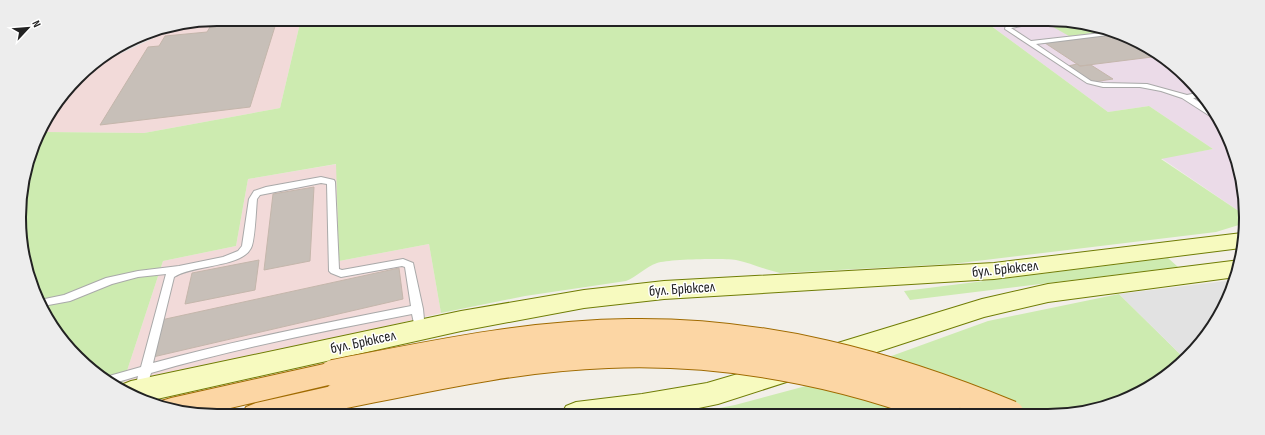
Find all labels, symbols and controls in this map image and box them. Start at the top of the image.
north arrow [8,8,48,48]
text: N [29,18,44,29]
street label: бул. Брюксел [971,256,1040,282]
street label: бул. Брюксел [648,277,716,301]
street label: бул. Брюксел [329,326,398,358]

